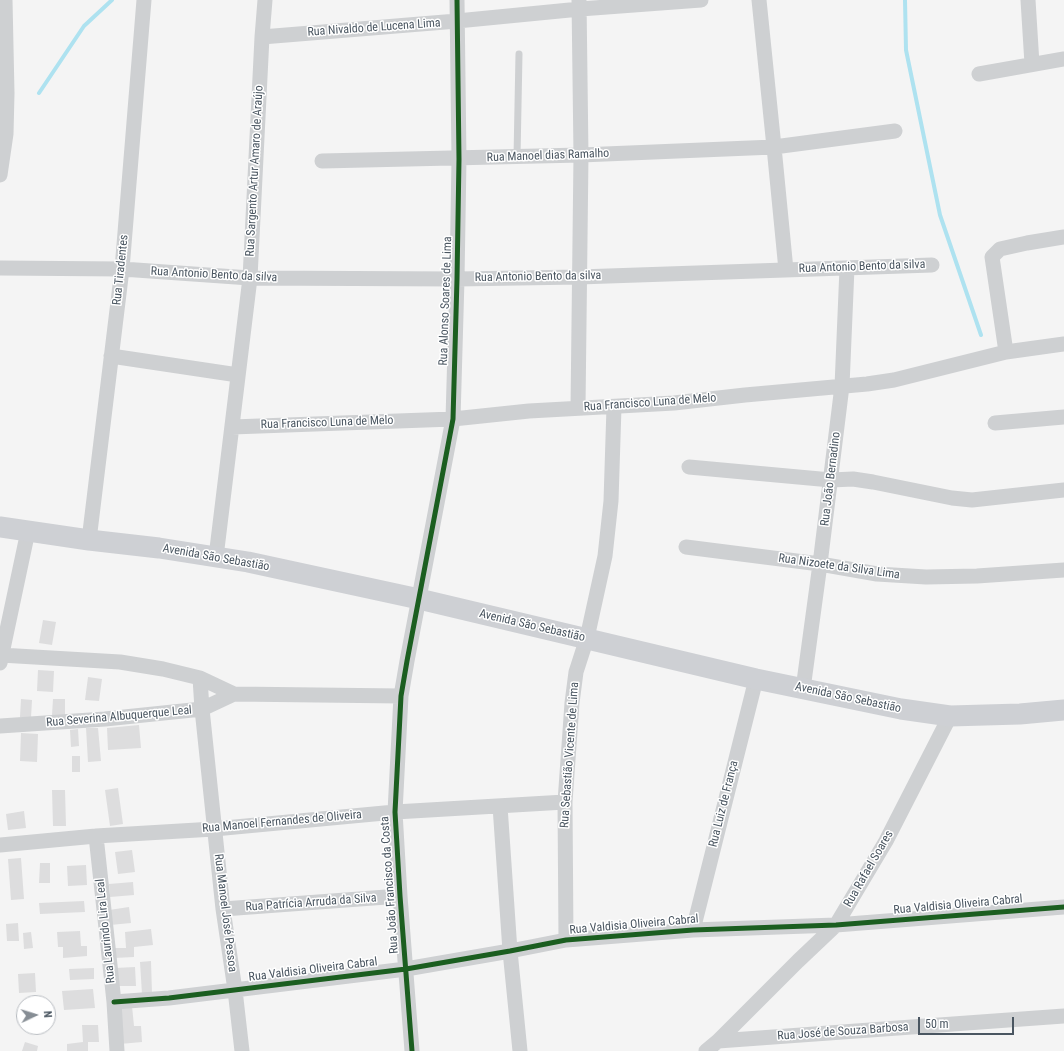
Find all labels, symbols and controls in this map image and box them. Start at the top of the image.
street label: Rua Nivaldo de Lucena Lima [307,16,441,40]
street label: Rua Sargento Artur Amaro de Araújo [243,85,267,257]
street label: Rua Manoel dias Ramalho [486,147,610,165]
street label: Rua Tiradentes [110,234,132,306]
street label: Rua Alonso Soares de Lima [437,236,455,366]
street label: Rua Antonio Bento da silva [798,258,926,276]
street label: Rua Antonio Bento da silva [150,264,278,286]
street label: Rua Antonio Bento da silva [475,269,601,285]
street label: Rua Francisco Luna de Melo [583,391,717,415]
street label: Rua Francisco Luna de Melo [260,413,394,433]
street label: Rua João Bernadino [818,431,844,527]
street label: Avenida São Sebastião [162,542,270,574]
street label: Rua Nizoete da Silva Lima [777,551,901,583]
street label: Avenida São Sebastião [478,607,586,645]
street label: Avenida São Sebastião [794,680,902,716]
street label: Rua Sebastião Vicente de Lima [558,681,582,829]
street label: Rua Severina Albuquerque Leal [46,703,192,731]
street label: Rua Luiz de França [706,759,742,849]
street label: Rua Manoel Fernandes de Oliveira [202,808,362,836]
street label: Rua João Francisco da Costa [378,816,402,954]
street label: Rua Rafael Soares [841,828,897,910]
street label: Rua Manoel José Pessoa [211,853,239,973]
street label: Rua Laurindo Lira Leal [93,878,119,984]
street label: Rua Patrícia Arruda da Silva [245,891,377,915]
street label: Rua Valdisia Oliveira Cabral [893,892,1023,918]
street label: Rua Valdisia Oliveira Cabral [569,912,699,938]
street label: Rua Valdisia Oliveira Cabral [248,955,378,985]
north arrow [16,995,56,1035]
scale bar [920,1009,1016,1035]
text: N [41,1010,54,1018]
text: 50 m [925,1017,949,1031]
street label: Rua José de Souza Barbosa [777,1020,909,1044]

